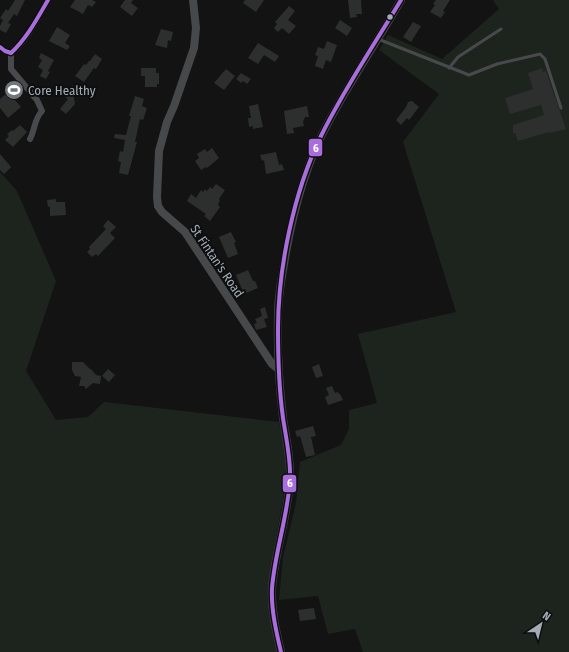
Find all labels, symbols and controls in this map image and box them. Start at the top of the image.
unlabelled marker [385,12,395,22]
sports icon: Core Healthy [3,79,25,101]
place label: Core Healthy [28,83,96,98]
line badge: 6 [308,138,323,157]
text: 6 [313,142,319,155]
street label: St Fintan's Road [187,222,247,300]
line badge: 6 [282,474,297,493]
text: 6 [287,477,293,490]
north arrow [521,604,561,644]
text: N [540,609,553,623]

